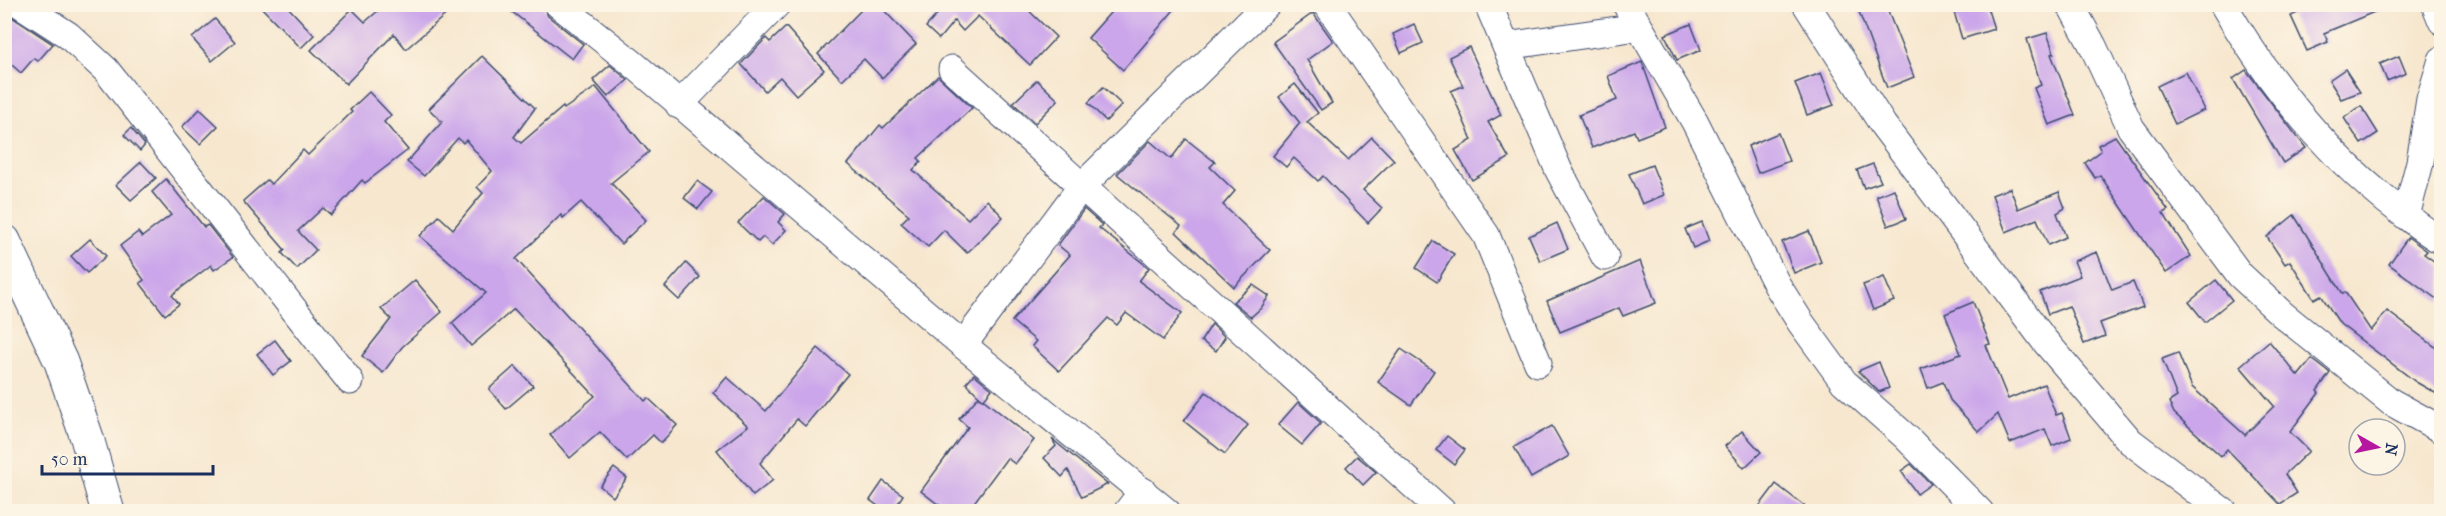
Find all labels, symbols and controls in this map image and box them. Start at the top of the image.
north arrow [2347,417,2407,477]
scale bar [42,438,213,476]
text: N [2381,442,2402,458]
text: 50 m [51,449,88,470]

